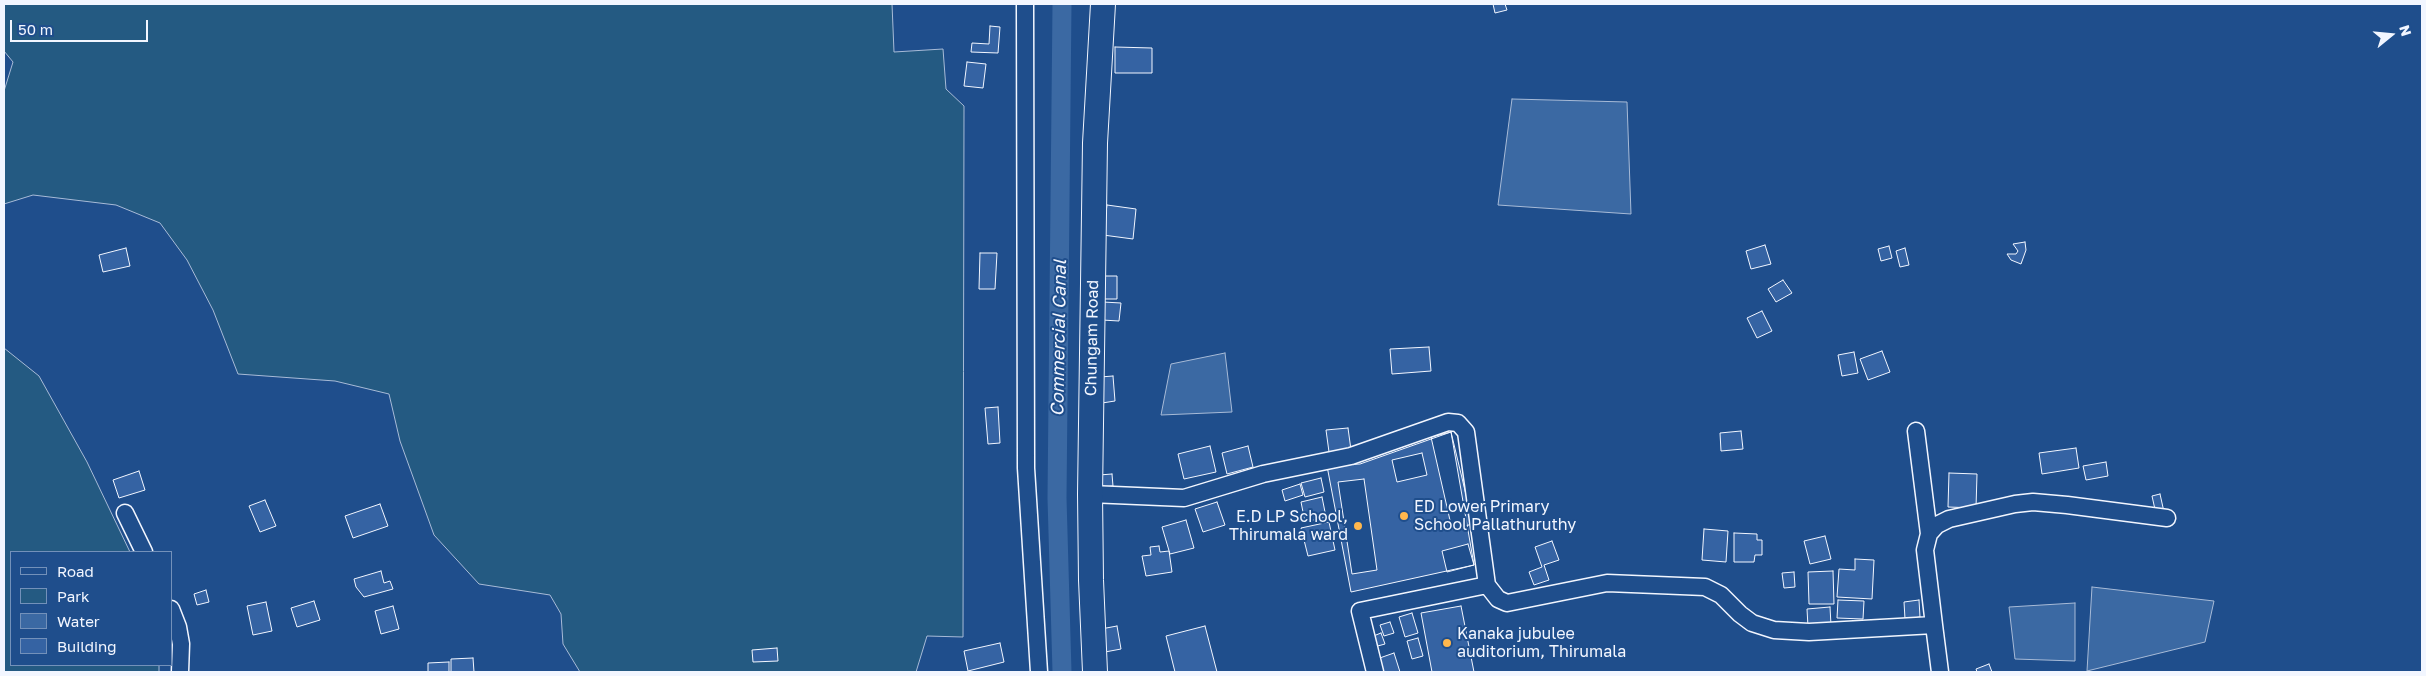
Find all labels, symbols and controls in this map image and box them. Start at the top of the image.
scale bar [12,10,150,42]
north arrow [2366,10,2416,60]
text: 50 m [18,20,53,38]
text: N [2396,23,2416,38]
water label: Commercial Canal [1047,259,1071,417]
street label: Chungam Road [1081,280,1103,396]
place label: ED Lower Primary School Pallathuruthy [1414,497,1576,535]
place label: E.D LP School, Thirumala ward [1229,507,1348,545]
marker: ED Lower Primary School Pallathuruthy [1398,510,1410,522]
marker: E.D LP School, Thirumala ward [1352,520,1364,532]
legend [10,551,172,666]
text: Road [57,562,94,580]
text: Park [57,587,89,605]
text: Water [57,612,100,630]
place label: Kanaka jubulee auditorium, Thirumala [1457,624,1626,662]
text: Building [57,637,117,655]
marker: Kanaka jubulee auditorium, Thirumala [1441,637,1453,649]

